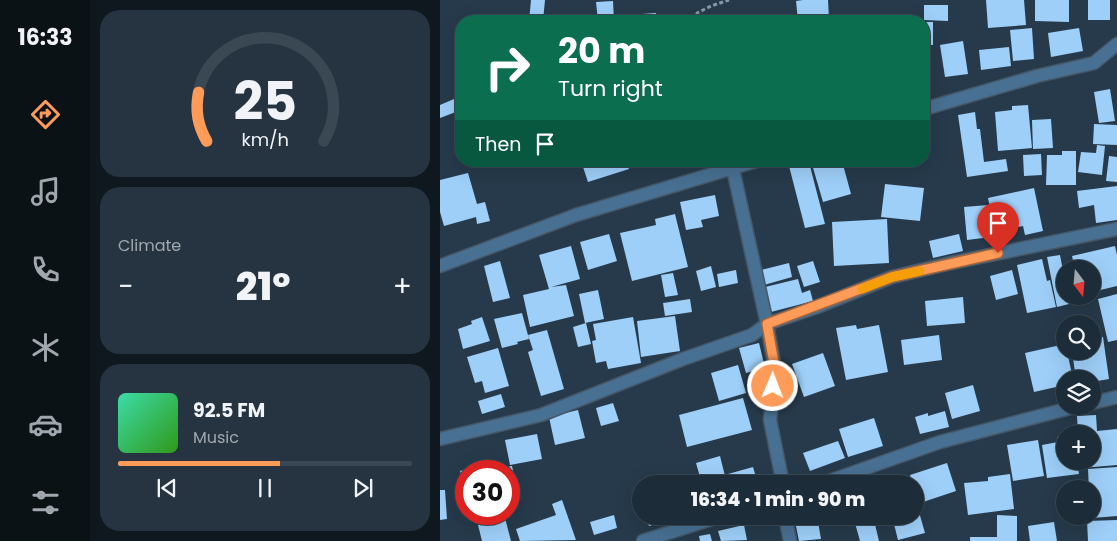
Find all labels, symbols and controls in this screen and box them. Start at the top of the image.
text: 16:33 [17,22,73,53]
text: 20 m [558,26,645,75]
icon: right [475,35,540,100]
text: 25 [233,65,297,138]
text: Turn right [558,73,663,104]
icon: directions [28,97,63,132]
text: km/h [241,127,289,152]
icon: arrive [531,130,559,158]
text: Then [475,131,521,158]
icon: music [28,174,63,209]
pin [977,202,1019,253]
icon: arrive [984,209,1012,237]
text: Climate [118,234,181,257]
icon: phone [28,252,63,287]
text: 21° [236,260,290,313]
north arrow [1056,260,1101,305]
map controls [1056,260,1101,525]
text: − [118,267,133,306]
text: + [393,267,412,306]
button: search [1056,315,1101,360]
icon: climate [28,330,63,365]
position arrow [746,359,798,411]
button: layers [1056,370,1101,415]
text: 92.5 FM [193,397,265,424]
icon: car [28,407,63,442]
button: + [1056,425,1101,470]
text: Music [193,426,239,449]
speed limit sign: 30 [455,460,520,525]
icon: previous [153,474,181,502]
icon: pause [251,474,279,502]
icon: next [349,474,377,502]
button: − [1056,480,1101,525]
icon: filters [28,485,63,520]
text: 16:34 · 1 min · 90 m [691,486,865,513]

